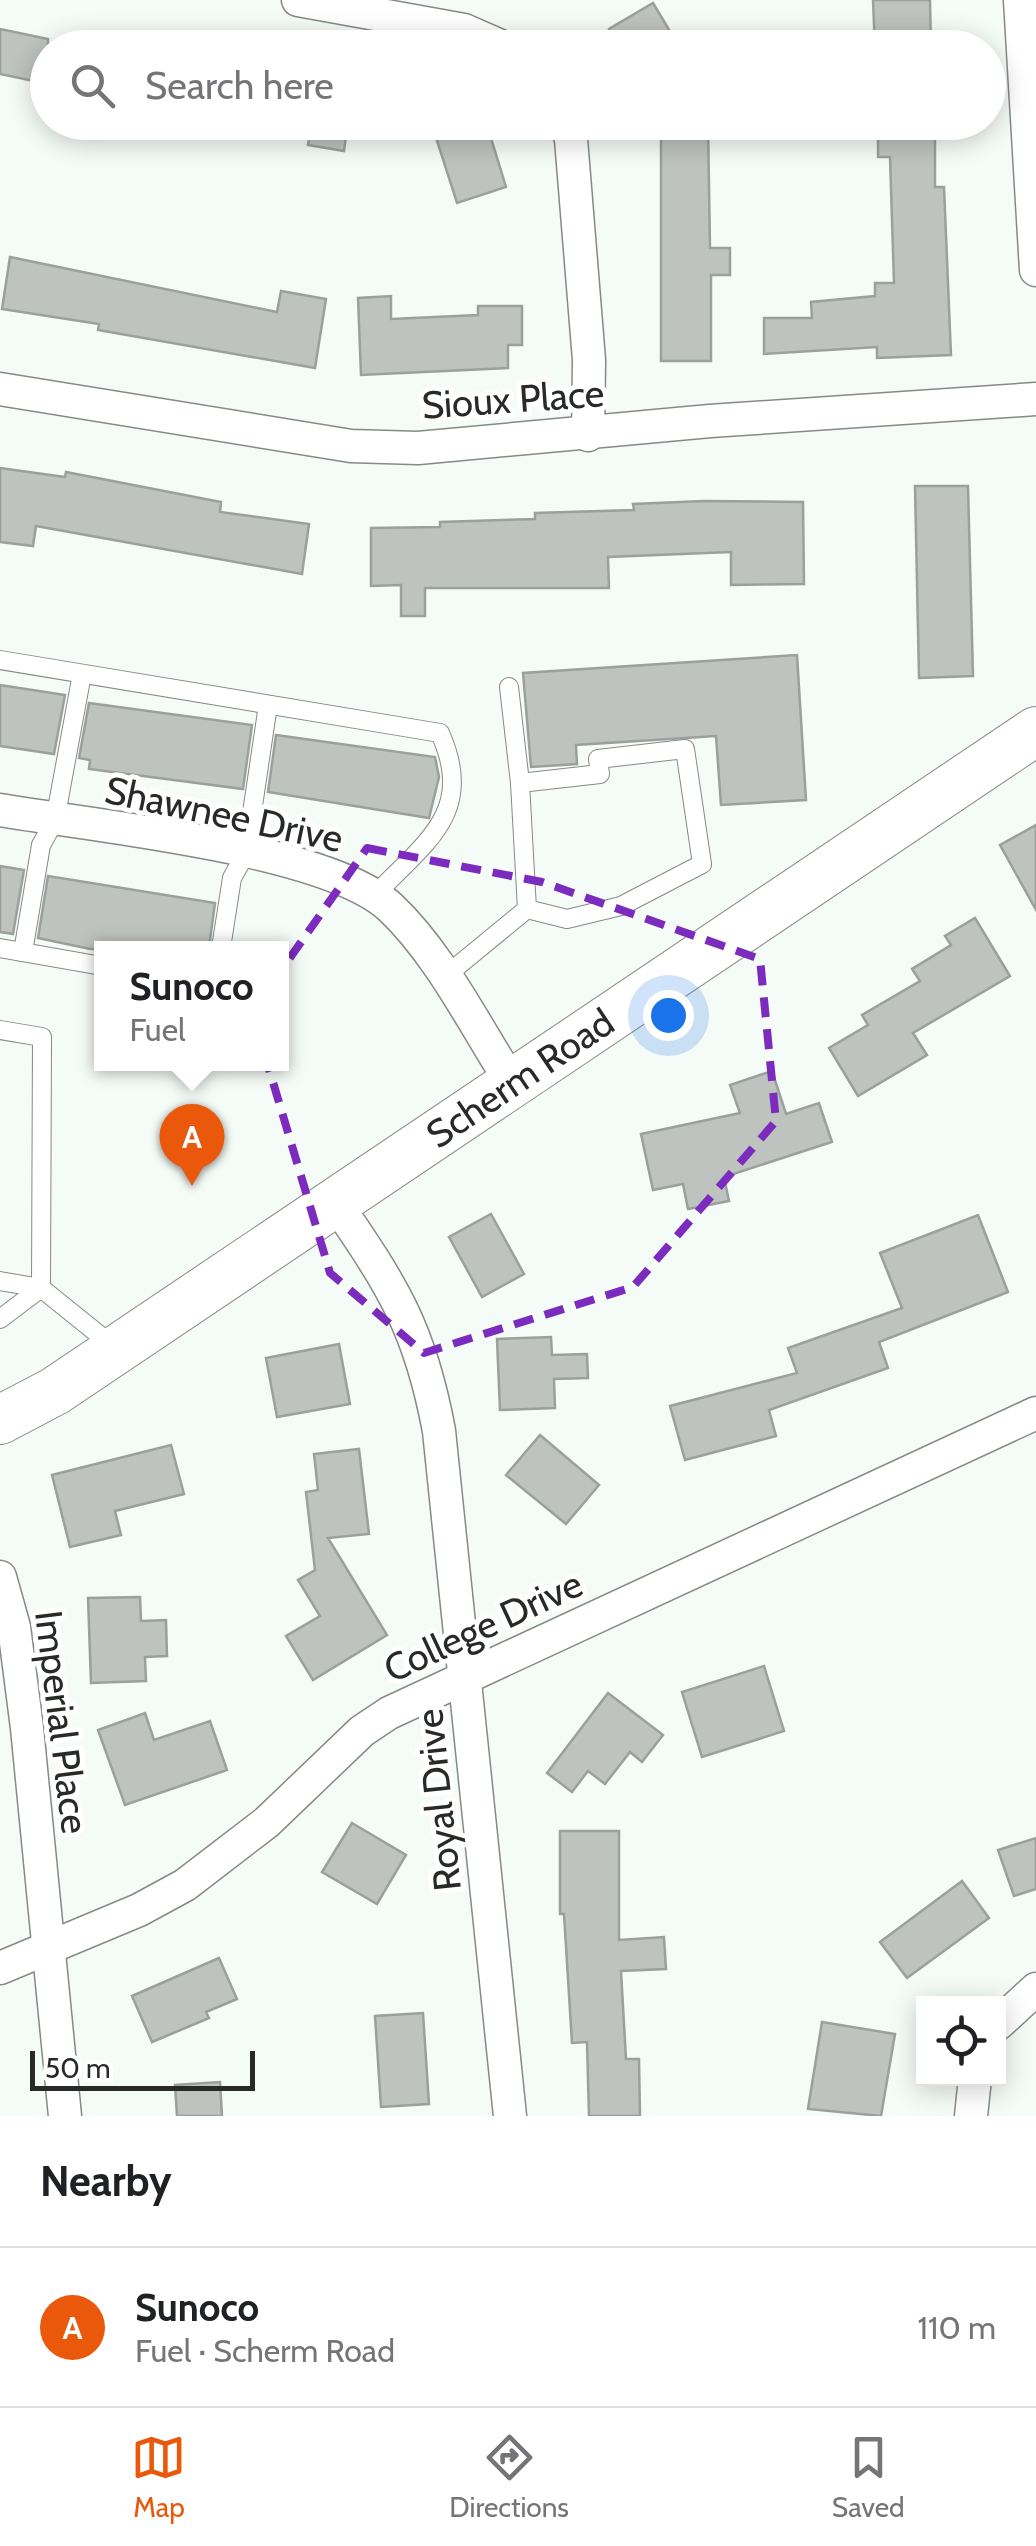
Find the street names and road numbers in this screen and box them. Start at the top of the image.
street label: Sioux Place [420,369,606,429]
street label: Shawnee Drive [101,766,347,862]
street label: Scherm Road [417,998,623,1158]
street label: College Drive [376,1560,590,1692]
street label: Imperial Place [25,1608,99,1836]
street label: Royal Drive [405,1707,471,1893]

